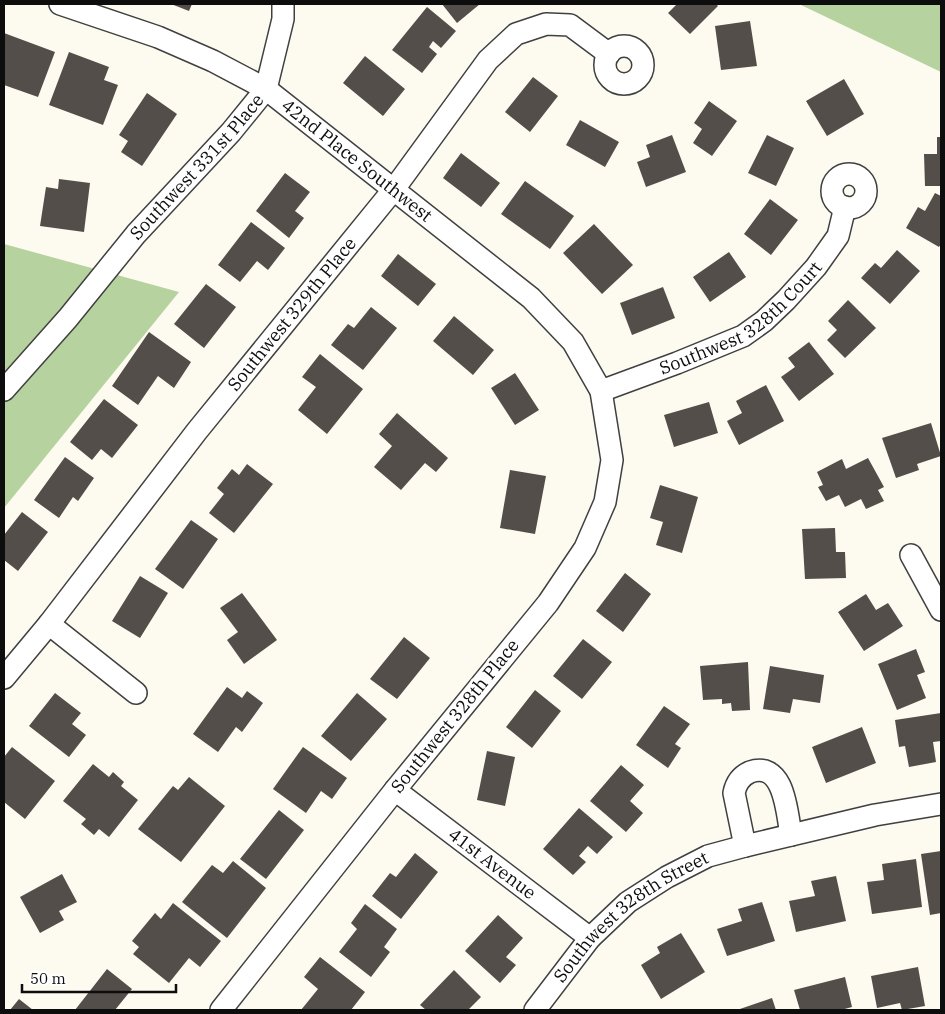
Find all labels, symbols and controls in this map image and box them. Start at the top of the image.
street label: Southwest 331st Place [125,89,268,244]
street label: 42nd Place Southwest [277,94,437,227]
street label: Southwest 329th Place [222,232,361,396]
street label: Southwest 328th Court [656,257,827,379]
street label: Southwest 328th Place [385,634,524,797]
street label: 41st Avenue [444,823,541,904]
street label: Southwest 328th Street [548,846,712,987]
scale bar [22,962,176,994]
text: 50 m [30,969,66,988]

